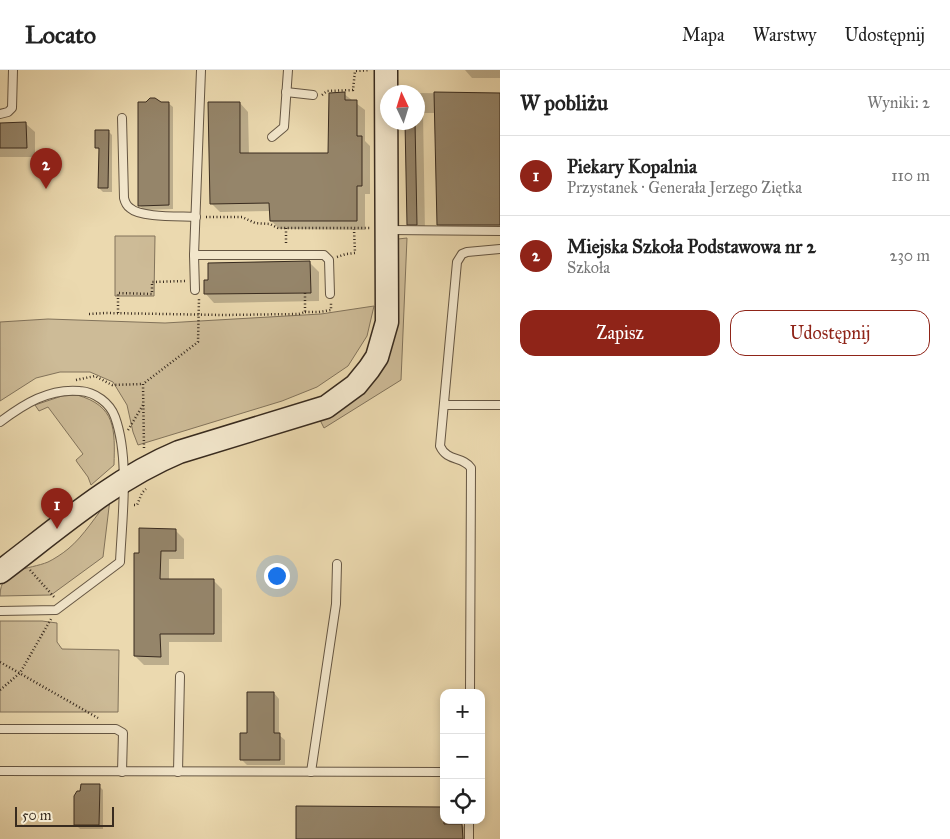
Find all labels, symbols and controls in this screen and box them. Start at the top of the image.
text: Locato [25,20,96,50]
text: Mapa [682,24,725,46]
text: Warstwy [753,24,816,46]
text: Udostępnij [844,24,925,46]
north arrow [380,85,425,130]
text: W pobliżu [520,90,608,116]
text: Wyniki: 2 [867,93,930,112]
pin: 2 [30,148,62,189]
text: Piekary Kopalnia [567,155,697,178]
text: 1 [533,166,539,185]
text: 110 m [891,166,930,185]
text: Przystanek · Generała Jerzego Ziętka [567,178,802,197]
text: Miejska Szkoła Podstawowa nr 2 [567,235,816,258]
text: 2 [532,246,540,265]
text: 230 m [890,246,930,265]
text: Szkoła [567,258,610,277]
button: Zapisz [520,310,720,356]
button: Udostępnij [730,310,930,356]
pin: 1 [41,488,73,529]
your location [264,563,290,589]
map controls [440,689,485,824]
button: + [440,689,485,734]
button: − [440,734,485,779]
button: locate [440,779,485,824]
scale bar [15,804,114,827]
text: 50 m [22,807,51,824]

